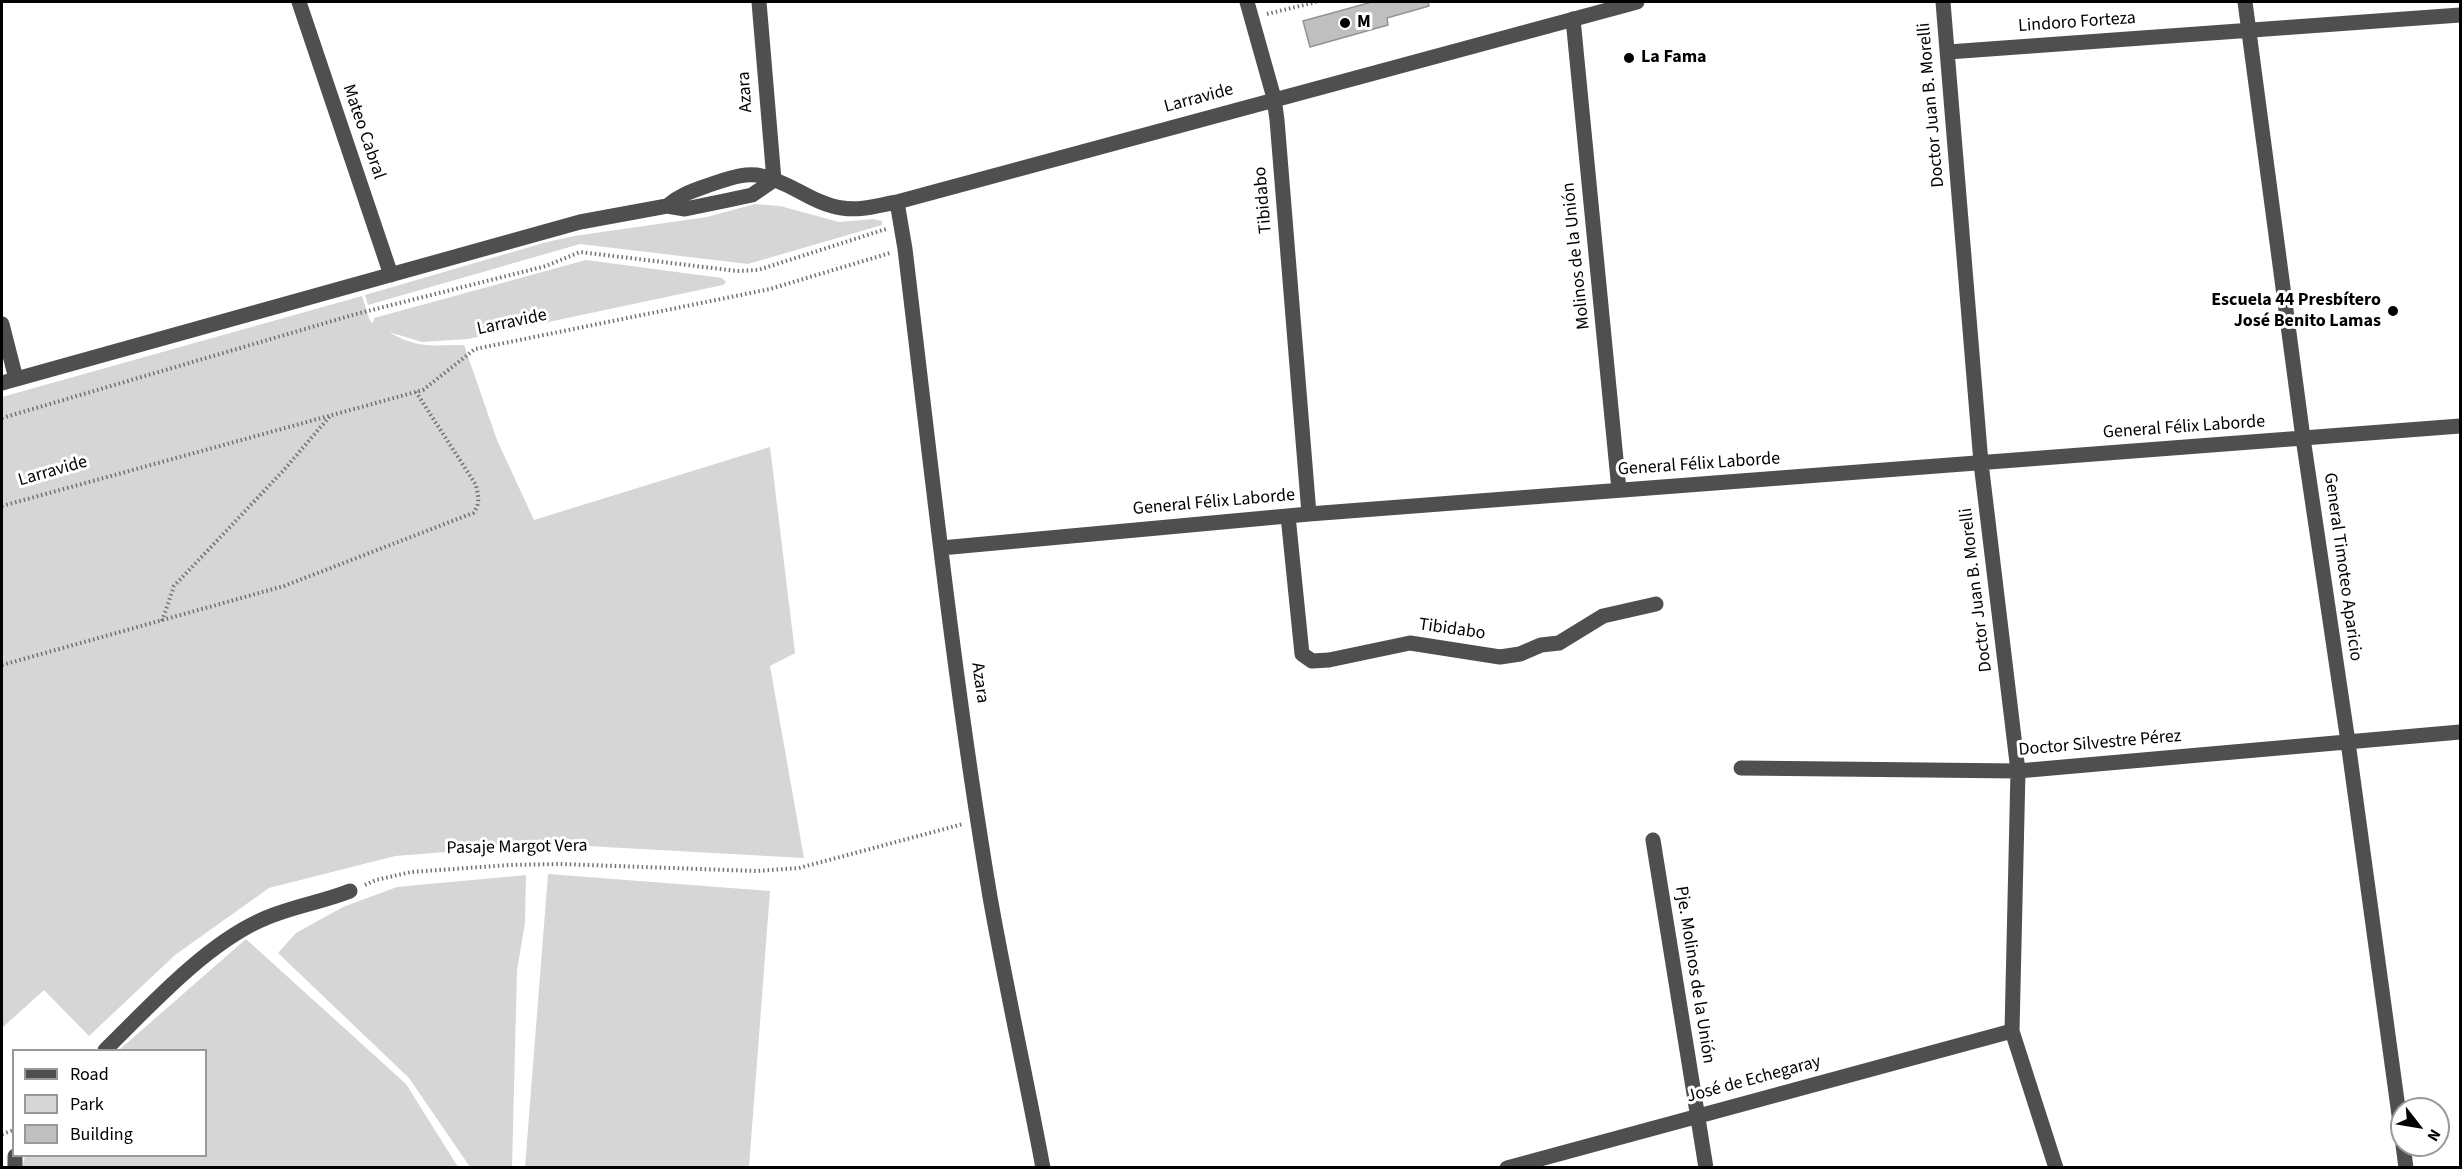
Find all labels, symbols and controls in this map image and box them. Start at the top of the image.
street label: Lindoro Forteza [2017,8,2137,38]
place label: M [1357,12,1371,34]
marker: M [1338,16,1352,30]
street label: Doctor Juan B. Morelli [1914,22,1950,188]
place label: La Fama [1641,47,1707,69]
marker: La Fama [1622,51,1636,65]
street label: Azara [734,71,758,113]
street label: Larravide [1162,79,1236,119]
street label: Mateo Cabral [337,82,389,182]
street label: Tibidabo [1250,166,1278,234]
street label: Molinos de la Unión [1559,181,1595,331]
place label: Escuela 44 Presbítero José Benito Lamas [2211,290,2381,332]
marker: Escuela 44 Presbítero José Benito Lamas [2386,304,2400,318]
street label: Larravide [475,305,549,341]
street label: General Félix Laborde [2102,412,2266,444]
street label: General Félix Laborde [1617,449,1781,481]
street label: Larravide [16,452,90,492]
street label: General Timoteo Aparicio [2318,471,2366,663]
street label: General Félix Laborde [1132,485,1296,521]
street label: Doctor Juan B. Morelli [1956,507,1998,673]
street label: Tibidabo [1417,615,1487,645]
street label: Azara [965,661,993,705]
street label: Doctor Silvestre Pérez [2018,726,2182,762]
street label: Pasaje Margot Vera [446,836,588,860]
street label: Pje. Molinos de la Unión [1669,885,1719,1065]
legend [12,1049,207,1157]
street label: José de Echegaray [1684,1052,1824,1108]
text: Road [70,1062,109,1087]
text: Park [70,1092,104,1117]
north arrow [2390,1097,2450,1157]
text: Building [70,1122,133,1147]
text: N [2422,1125,2446,1145]

